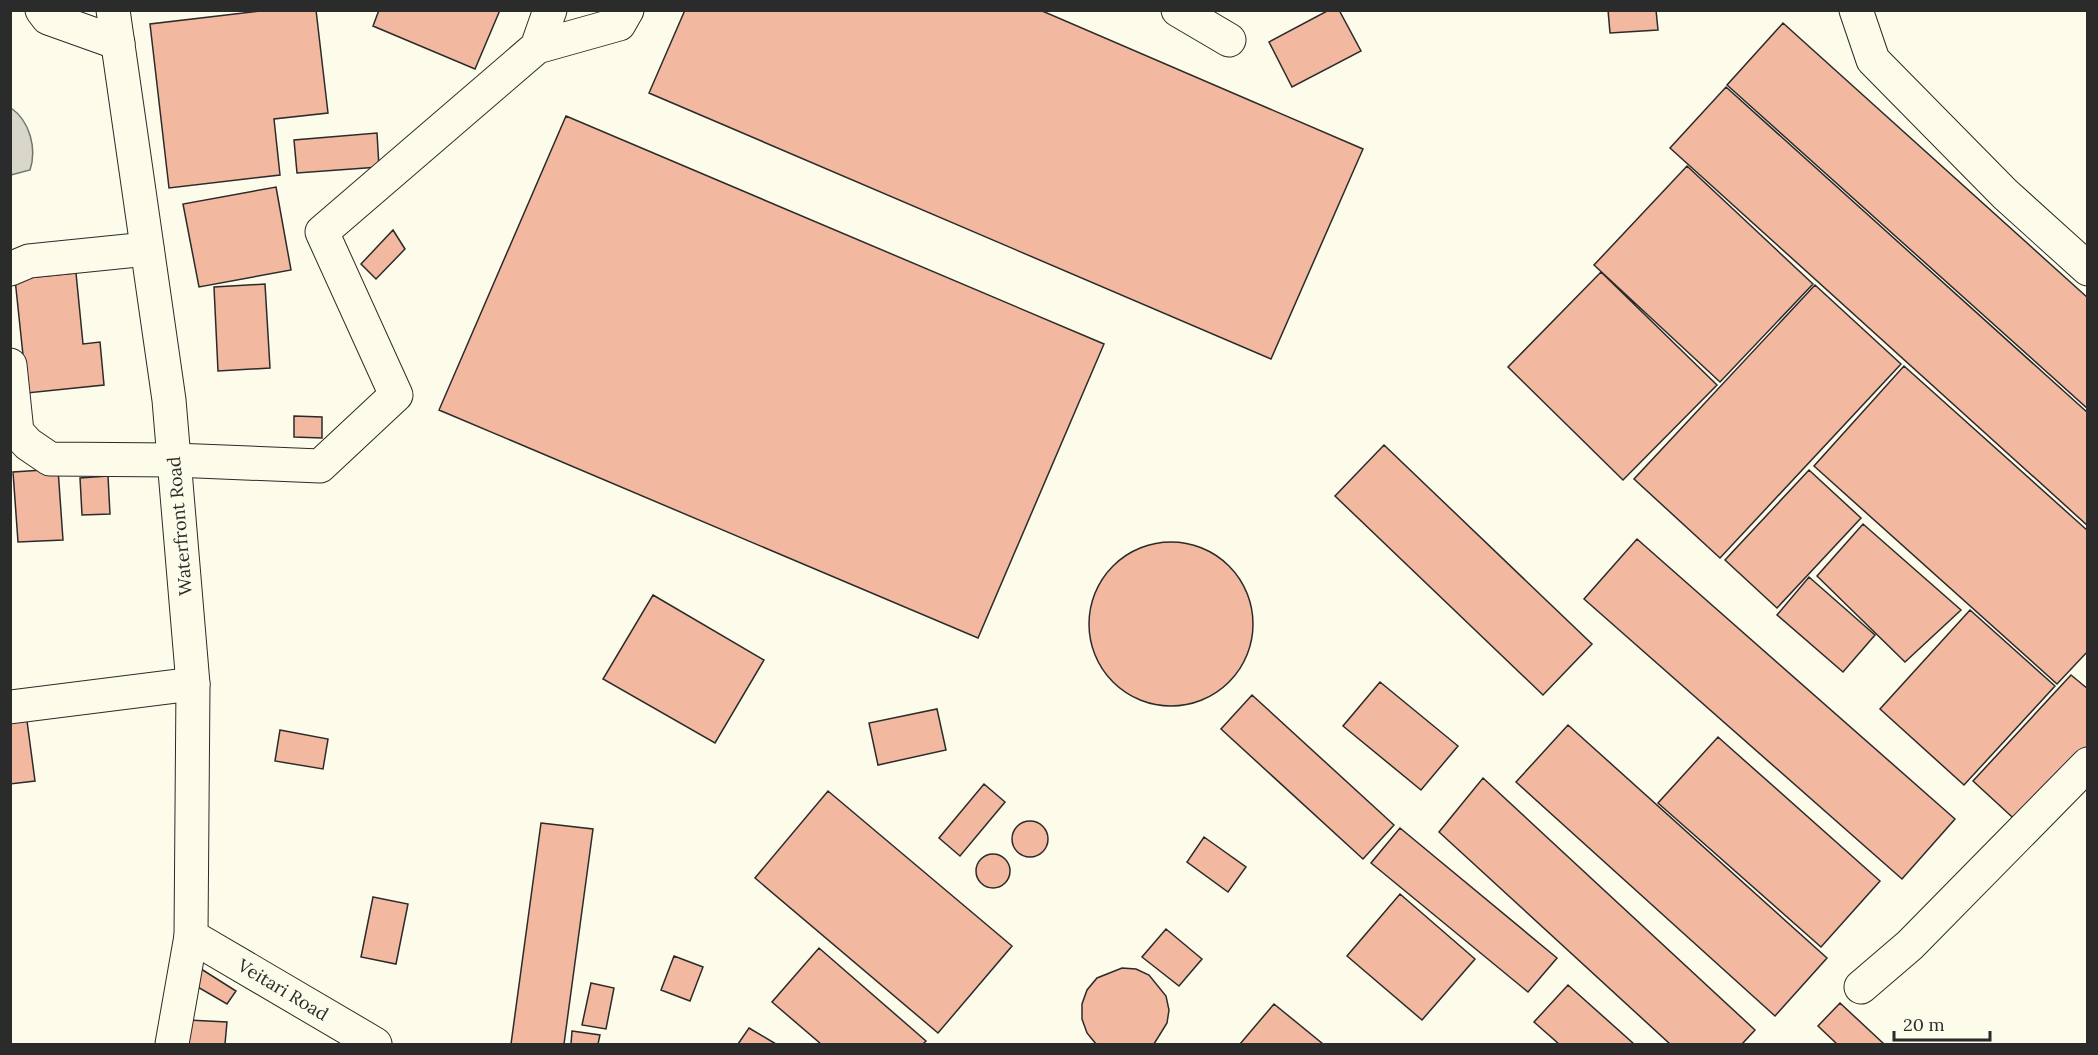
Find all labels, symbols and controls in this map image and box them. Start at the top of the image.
street label: Waterfront Road [162,455,197,596]
street label: Veitari Road [233,953,333,1026]
scale bar [1894,1004,1990,1042]
text: 20 m [1903,1013,1945,1036]

